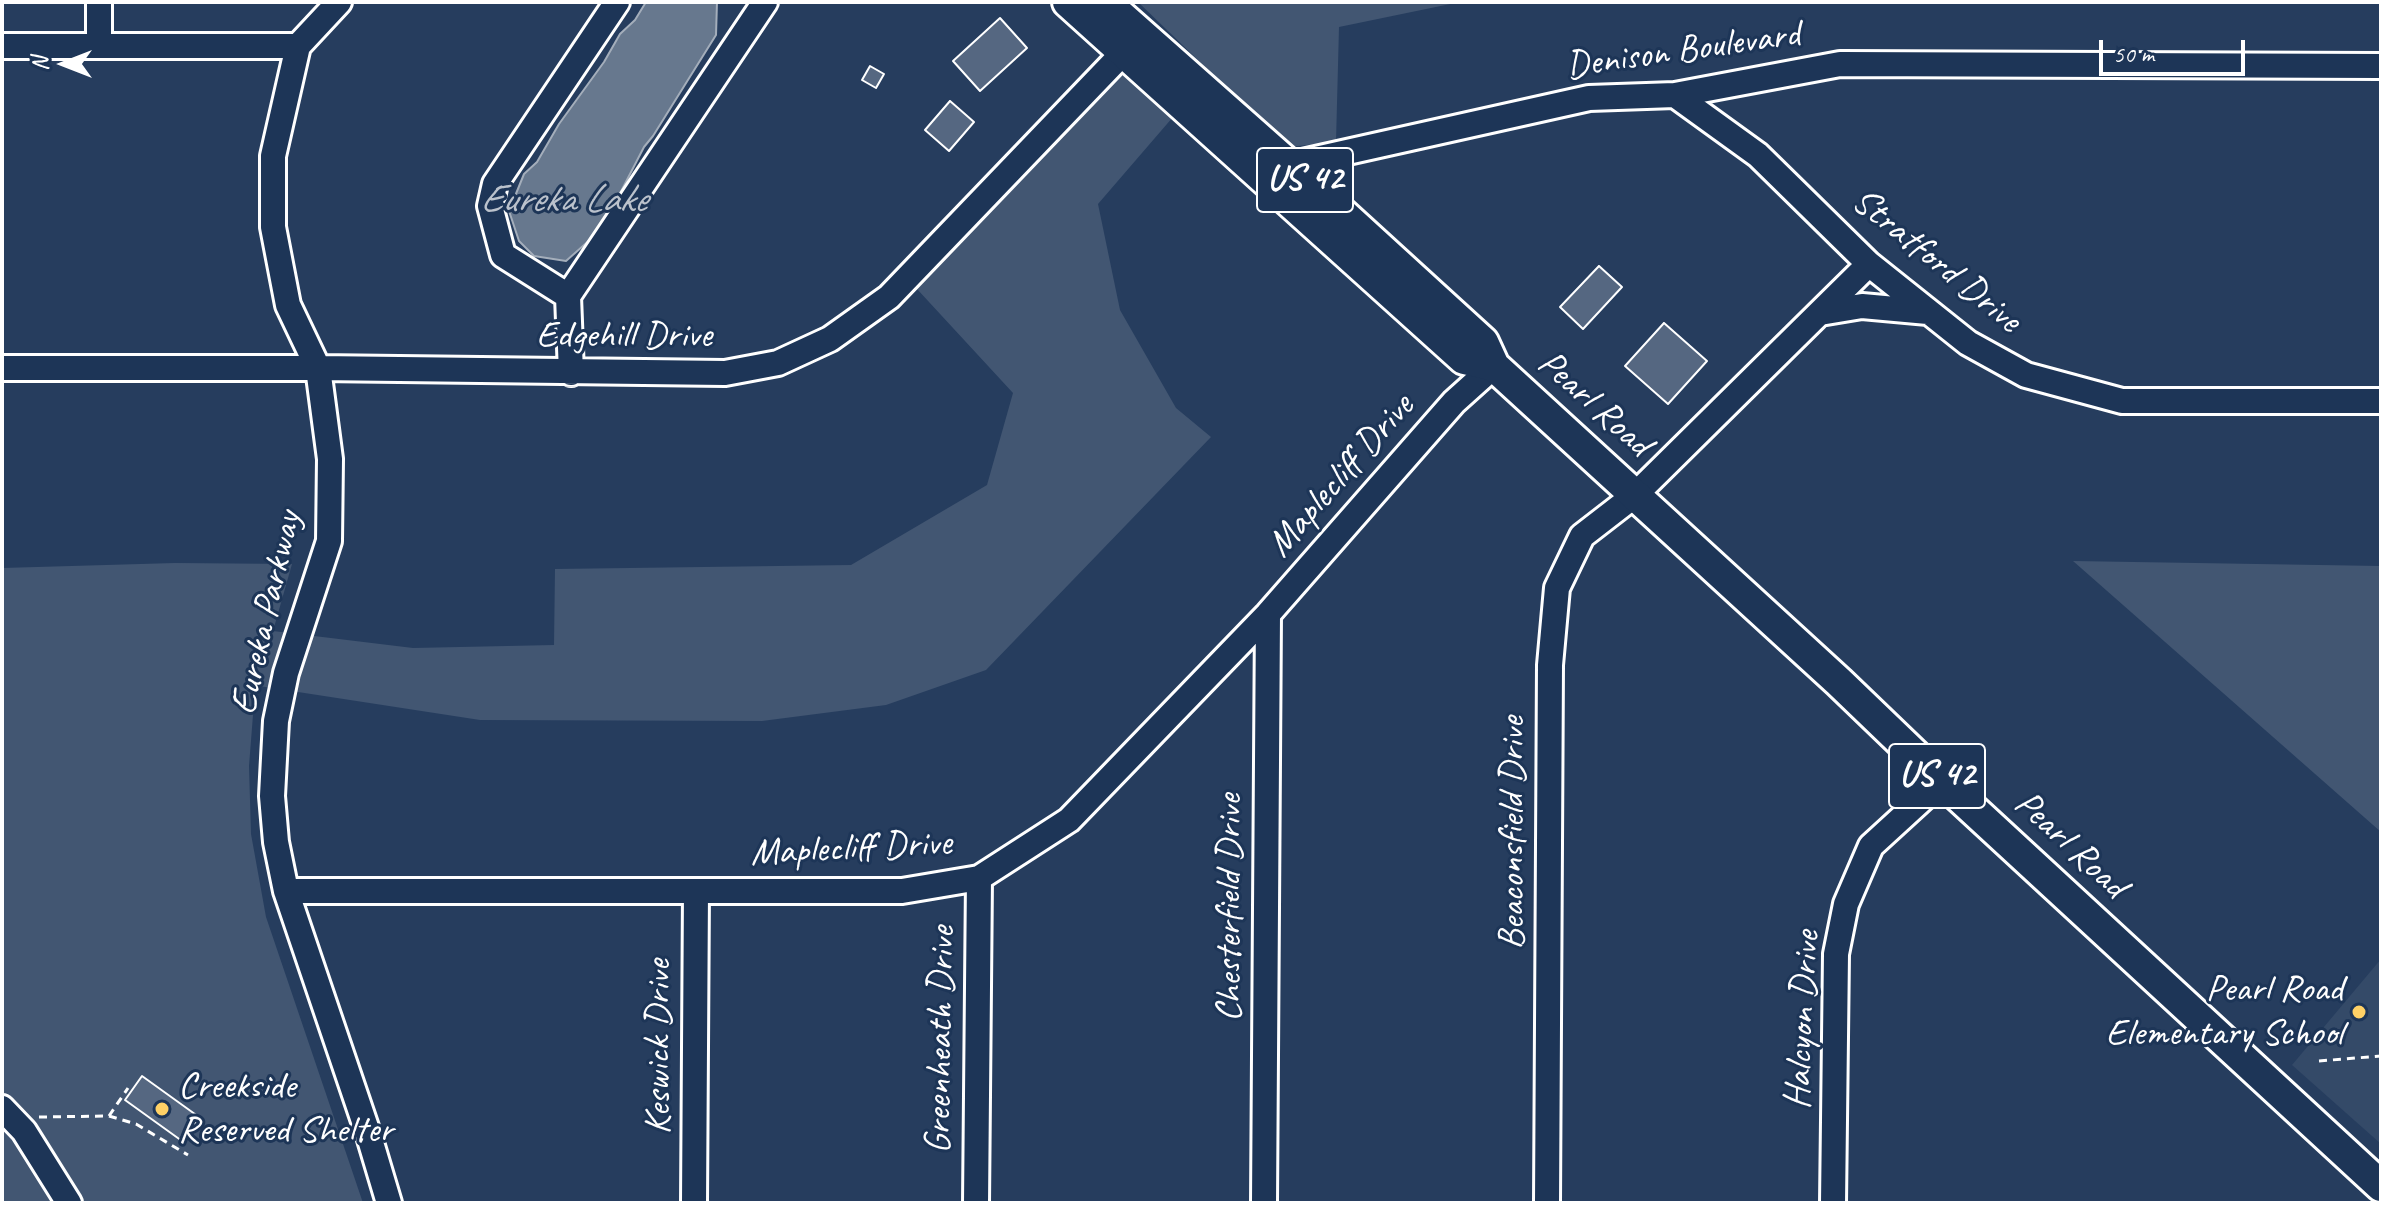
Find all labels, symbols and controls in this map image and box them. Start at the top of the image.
street label: Denison Boulevard [1563,12,1803,90]
north arrow [24,24,104,104]
scale bar [2103,24,2249,74]
text: 50 m [2113,39,2154,69]
text: N [26,57,54,71]
road number: US 42 [1257,148,1353,212]
water label: Eureka Lake [480,177,646,225]
street label: Stratford Drive [1842,179,2030,343]
street label: Edgehill Drive [536,313,712,359]
street label: Pearl Road [1528,341,1660,467]
street label: Maplecliff Drive [1258,385,1424,567]
street label: Eureka Parkway [222,507,312,719]
street label: Beaconsfield Drive [1490,716,1536,950]
road number: US 42 [1889,744,1985,808]
street label: Pearl Road [2004,781,2136,909]
street label: Chesterfield Drive [1207,794,1253,1022]
street label: Maplecliff Drive [749,821,953,877]
street label: Greenheath Drive [916,926,966,1154]
street label: Halcyon Drive [1776,930,1830,1110]
street label: Keswick Drive [636,960,682,1134]
place label: Pearl Road Elementary School [2106,967,2343,1056]
marker: Pearl Road Elementary School [2350,1003,2368,1021]
place label: Creekside Reserved Shelter [178,1064,393,1154]
marker: Creekside Reserved Shelter [153,1100,171,1118]

